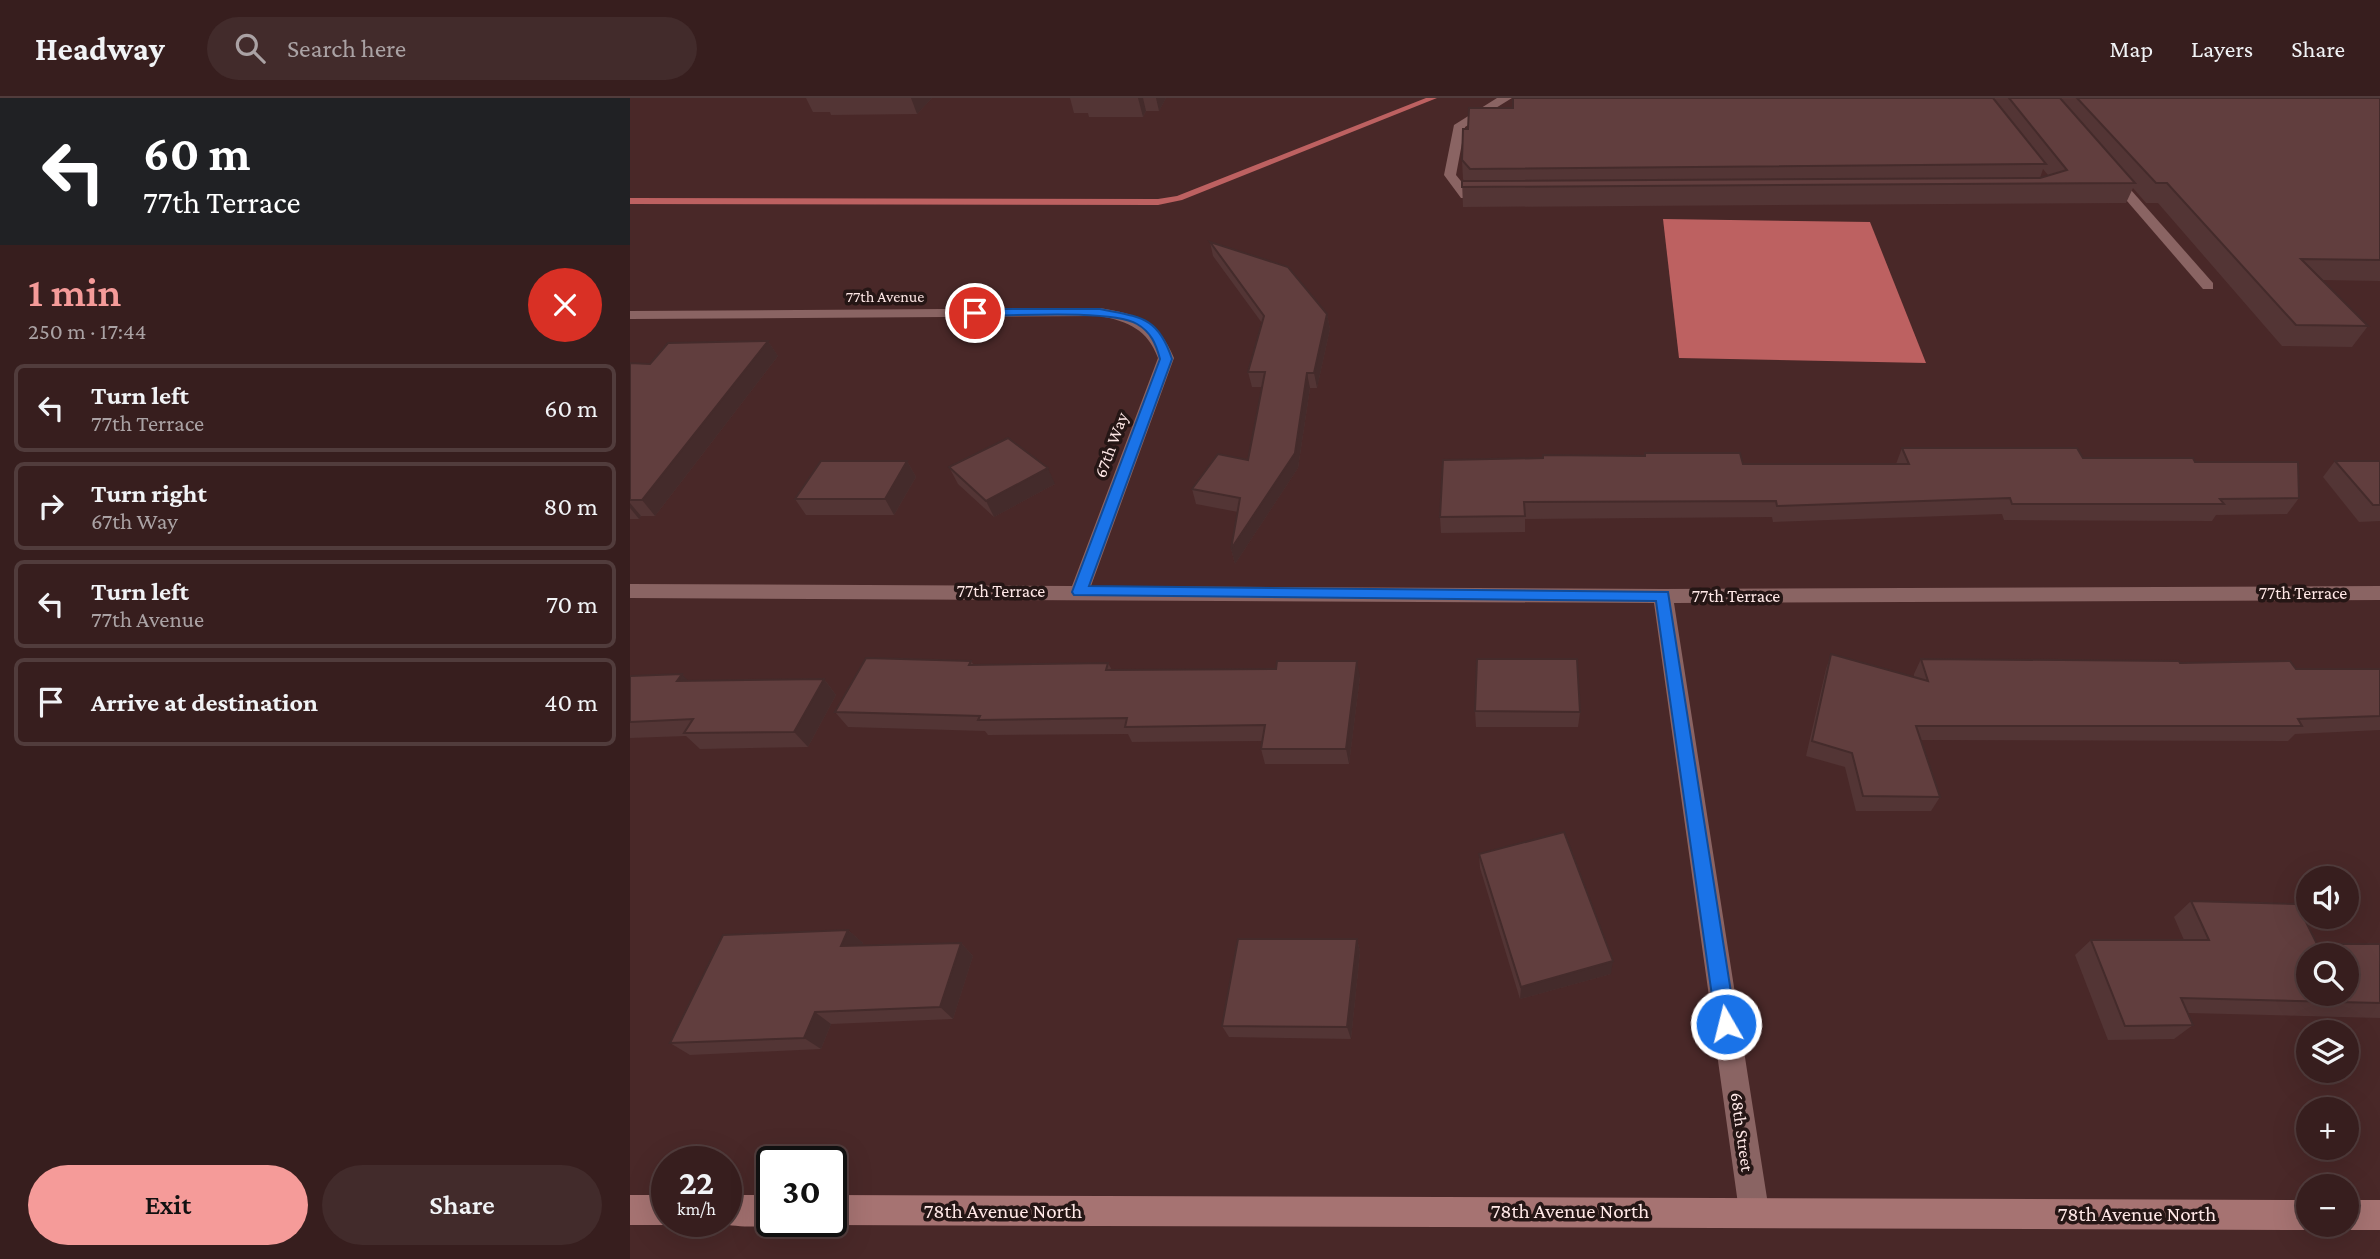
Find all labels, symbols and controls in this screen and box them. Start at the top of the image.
search box [207,17,697,80]
icon: search [231,29,269,67]
text: Headway [35,30,165,67]
text: Search here [287,34,406,63]
text: Map [2109,35,2153,62]
text: Layers [2191,35,2253,62]
text: Share [2291,35,2345,62]
icon: left [28,126,119,217]
text: 60 m [143,126,250,181]
text: 77th Terrace [143,184,300,220]
text: 1 min [28,268,121,315]
button: close [528,268,602,342]
pin [945,283,1005,343]
street label: 77th Avenue [846,288,924,305]
icon: arrive [956,294,994,332]
text: 250 m · 17:44 [28,318,146,344]
text: Turn left [91,381,189,410]
icon: left [32,389,70,427]
text: 60 m [544,394,598,423]
street label: 67th Way [1090,409,1132,480]
text: 77th Terrace [91,410,204,436]
text: Turn right [91,479,207,508]
icon: right [32,487,70,525]
text: 80 m [544,492,598,521]
text: 67th Way [91,508,178,534]
text: Turn left [91,577,189,606]
street label: 77th Terrace [957,581,1045,601]
street label: 77th Terrace [2259,583,2347,603]
icon: left [32,585,70,623]
street label: 77th Terrace [1692,586,1780,606]
text: 70 m [546,590,598,619]
text: 77th Avenue [91,606,204,632]
icon: arrive [32,683,70,721]
text: Arrive at destination [91,688,318,717]
text: 40 m [544,688,598,717]
map controls [2296,866,2359,1237]
button: sound [2296,866,2359,929]
button: search [2296,943,2359,1006]
position arrow [1689,987,1763,1061]
button: layers [2296,1020,2359,1083]
street label: 68th Street [1727,1091,1758,1174]
button: + [2296,1097,2359,1160]
speed limit sign: 30 [756,1146,847,1237]
text: 22 [679,1163,714,1202]
button: Exit [28,1165,308,1245]
button: Share [322,1165,602,1245]
button: − [2296,1174,2359,1237]
text: km/h [677,1199,716,1219]
street label: 78th Avenue North [924,1199,1082,1223]
street label: 78th Avenue North [1491,1199,1649,1223]
street label: 78th Avenue North [2058,1202,2216,1226]

